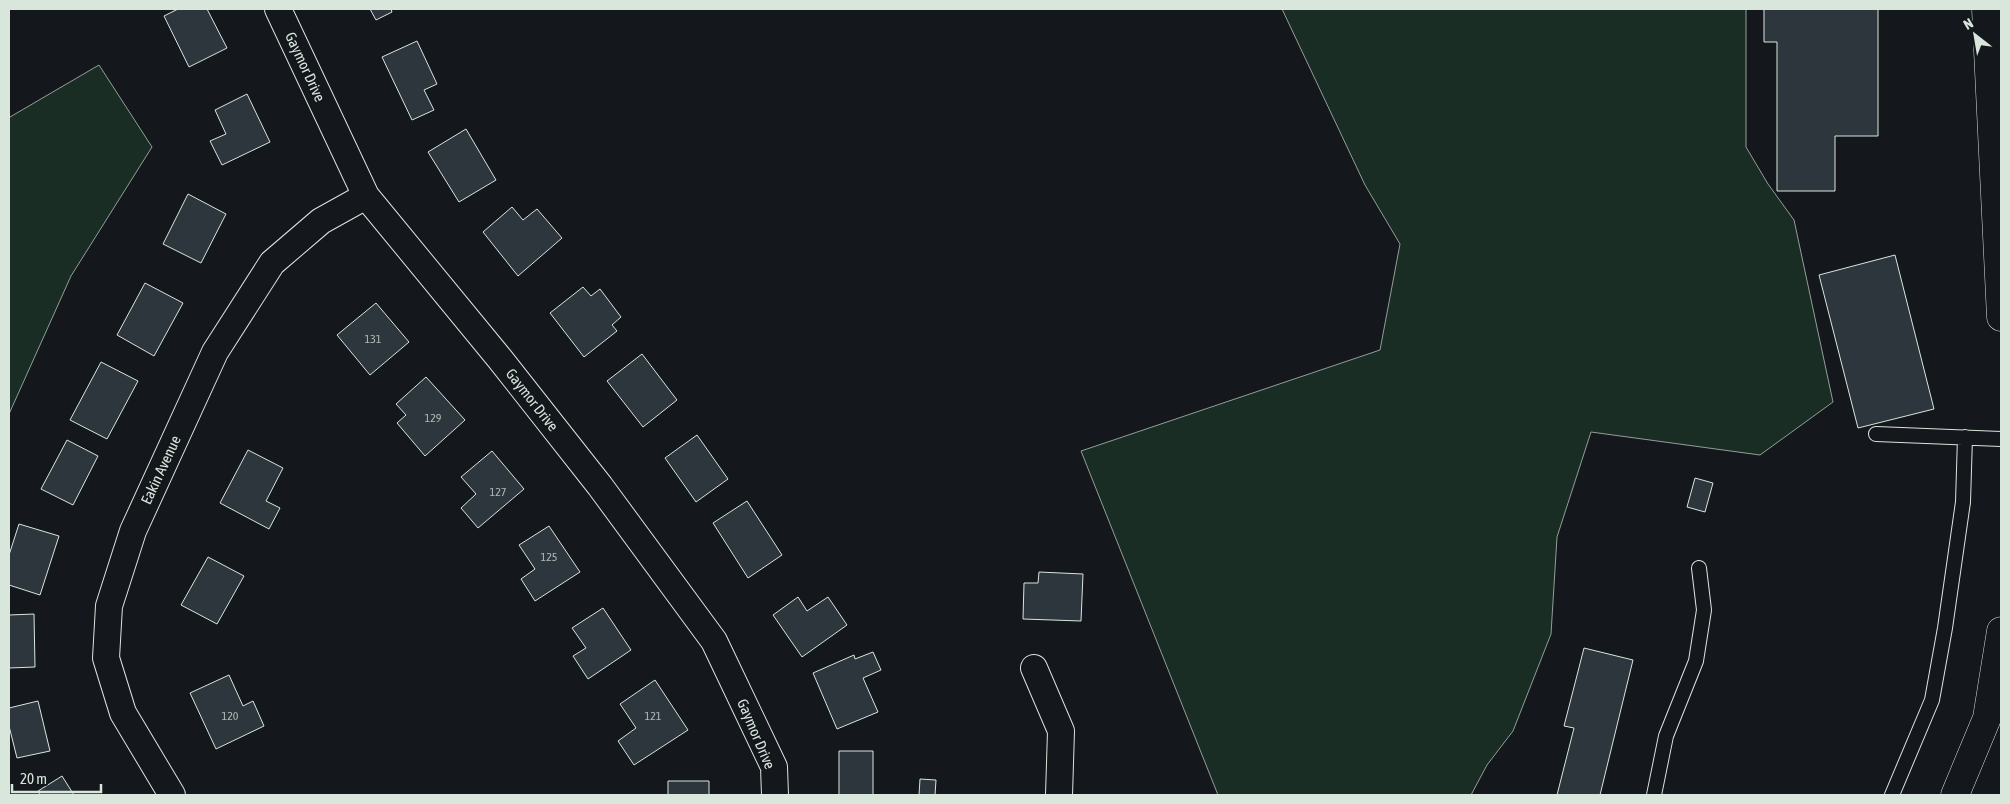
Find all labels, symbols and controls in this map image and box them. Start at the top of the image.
north arrow [1950,10,2000,60]
text: N [1961,15,1976,33]
street label: Gaymor Drive [282,29,329,104]
house number: 131 [365,332,382,346]
street label: Gaymor Drive [503,365,562,434]
house number: 129 [425,411,442,425]
street label: Eakin Avenue [137,433,184,507]
house number: 127 [490,485,507,499]
house number: 125 [541,550,557,564]
street label: Gaymor Drive [734,696,779,772]
house number: 120 [222,709,239,723]
house number: 121 [645,709,662,723]
scale bar [12,762,101,794]
text: 20 m [20,770,47,787]

